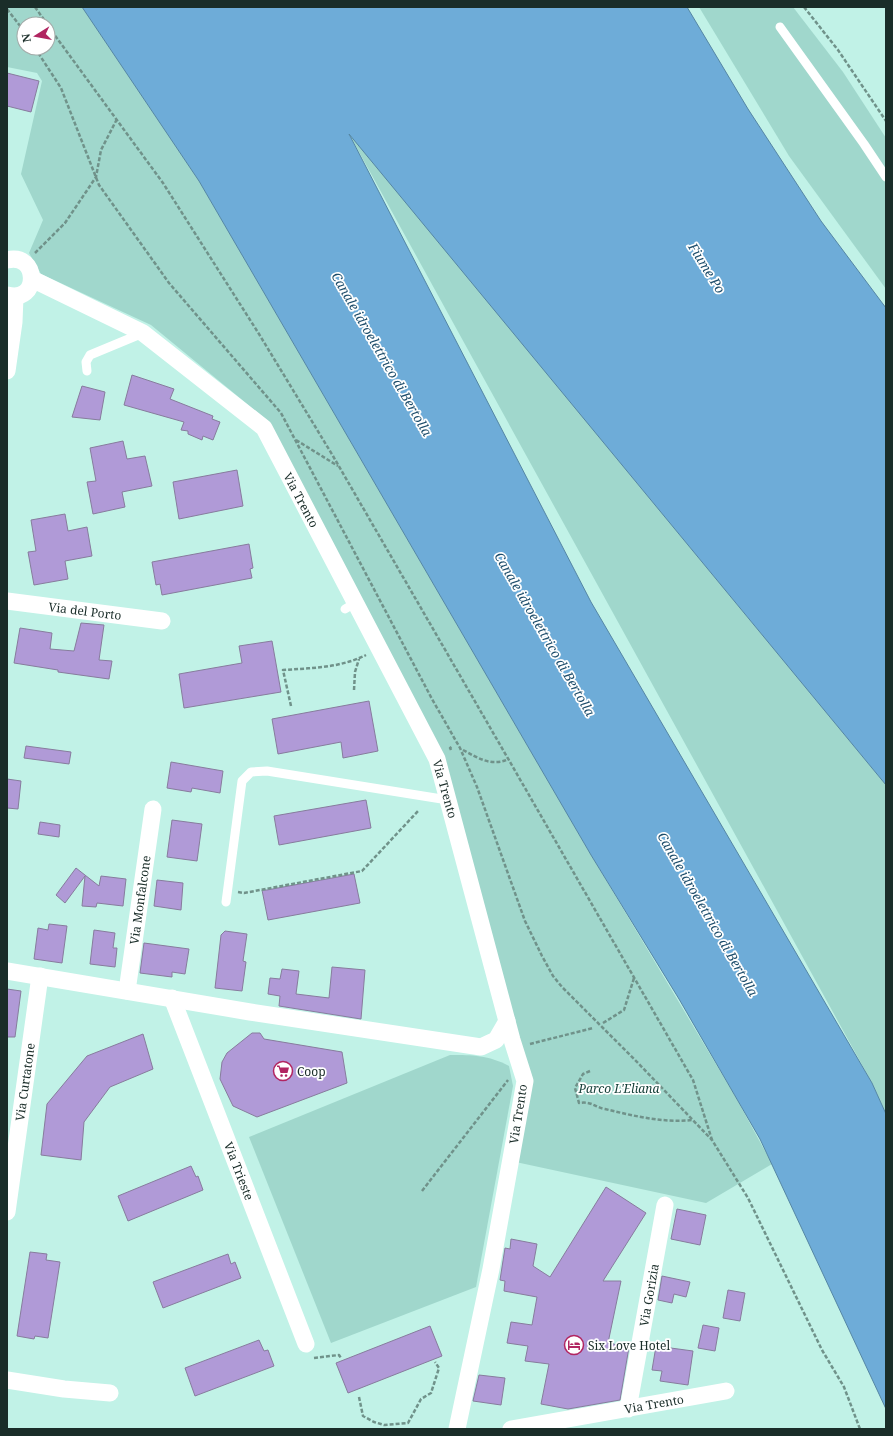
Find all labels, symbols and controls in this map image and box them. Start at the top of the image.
north arrow [16,16,56,56]
text: N [17,32,34,44]
water label: Fiume Po [684,238,730,297]
water label: Canale idroelettrico di Bertolla [328,269,437,440]
street label: Via Trento [279,469,323,531]
water label: Canale idroelettrico di Bertolla [491,549,600,720]
street label: Via del Porto [48,598,123,624]
street label: Via Trento [429,758,461,820]
water label: Canale idroelettrico di Bertolla [654,829,763,1000]
street label: Via Monfalcone [125,854,155,946]
street label: Via Curtatone [11,1042,39,1122]
supermarket icon: Coop [272,1060,294,1082]
place label: Coop [297,1063,326,1080]
park label: Parco L'Eliana [578,1080,659,1097]
street label: Via Trento [505,1083,531,1145]
street label: Via Trieste [220,1139,258,1203]
street label: Via Gorizia [635,1262,663,1328]
hotel icon: Six Love Hotel [563,1334,585,1356]
place label: Six Love Hotel [588,1337,670,1354]
street label: Via Trento [623,1390,685,1418]

